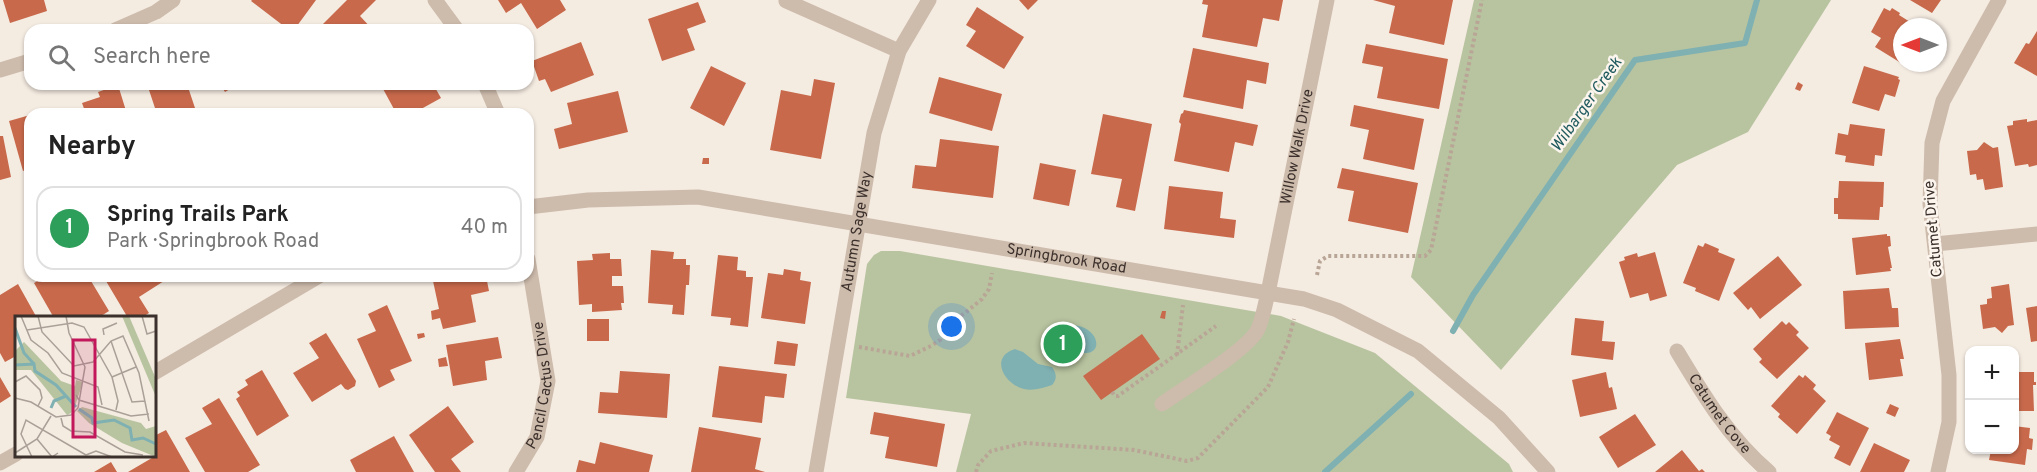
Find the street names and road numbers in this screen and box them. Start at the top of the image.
street label: Willow Walk Drive [1277,87,1318,206]
street label: Autumn Sage Way [837,170,877,293]
street label: Catumet Drive [1920,180,1948,278]
street label: Springbrook Road [1005,240,1128,278]
street label: Pencil Cactus Drive [522,320,557,453]
street label: Catumet Cove [1684,370,1755,458]

